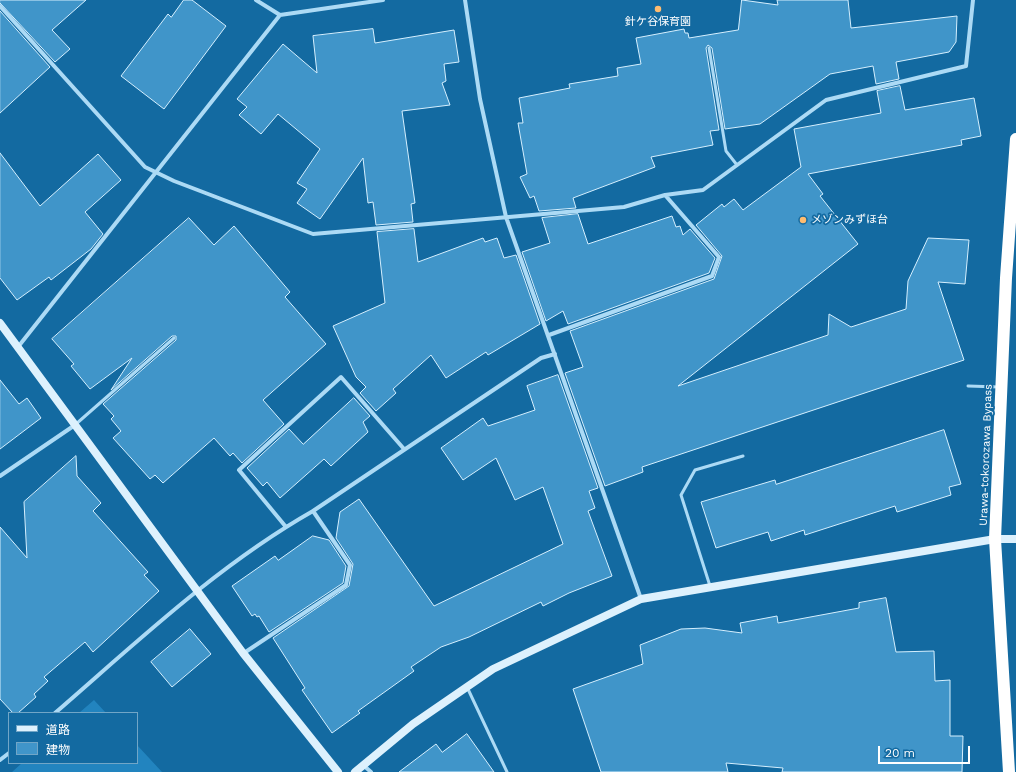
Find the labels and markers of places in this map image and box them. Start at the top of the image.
marker: 針ケ谷保育園 [653,4,663,14]
place label: 針ケ谷保育園 [625,15,691,29]
place label: メゾンみずほ台 [811,213,888,227]
marker: メゾンみずほ台 [798,215,808,225]

